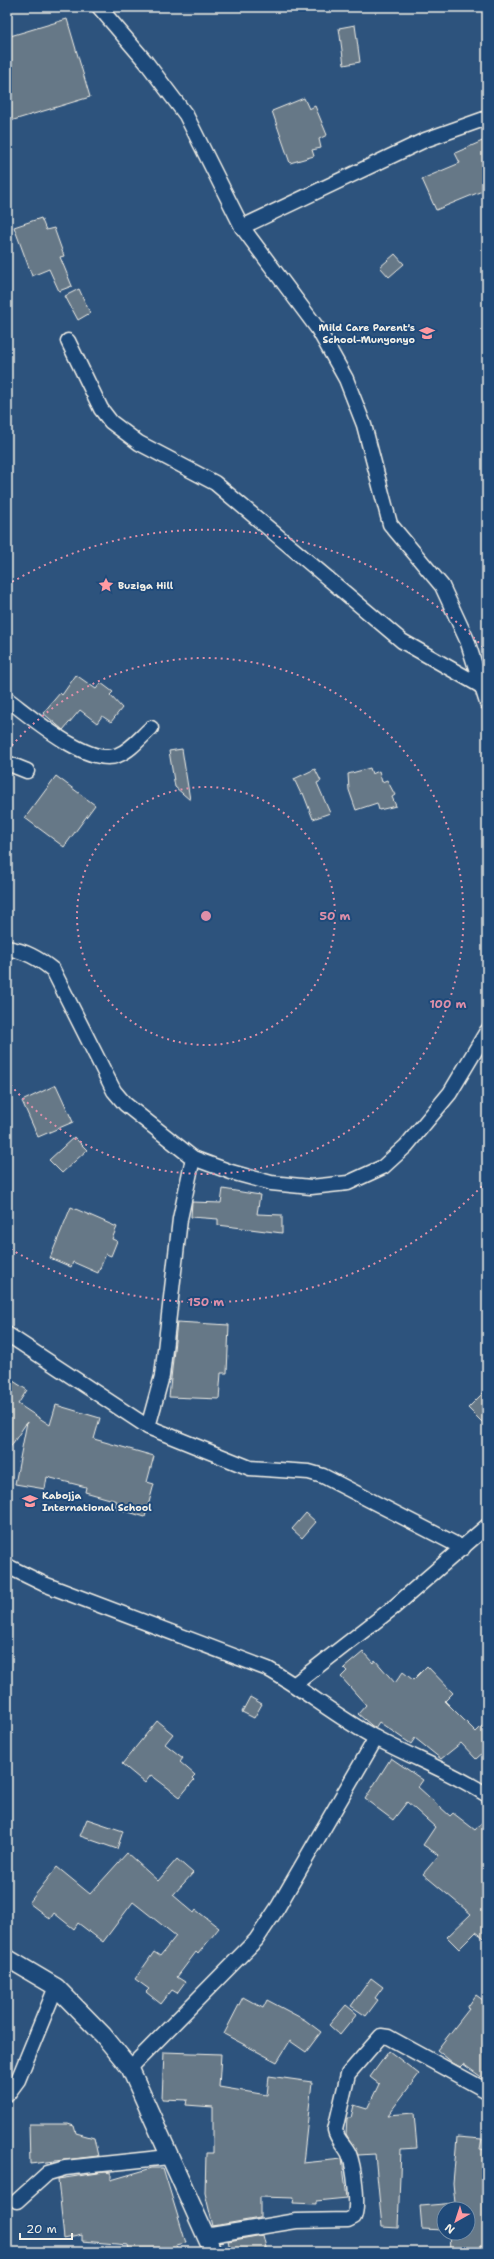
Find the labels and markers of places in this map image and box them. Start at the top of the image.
place label: Mild Care Parent's School-Munyonyo [319,321,415,346]
school or university icon: Mild Care Parent's School-Munyonyo [418,324,436,342]
place icon: Buziga Hill [97,576,115,594]
place label: Buziga Hill [118,579,174,592]
centre of rings [199,909,213,923]
place label: Kabojja International School [42,1489,152,1514]
school or university icon: Kabojja International School [21,1492,39,1510]

